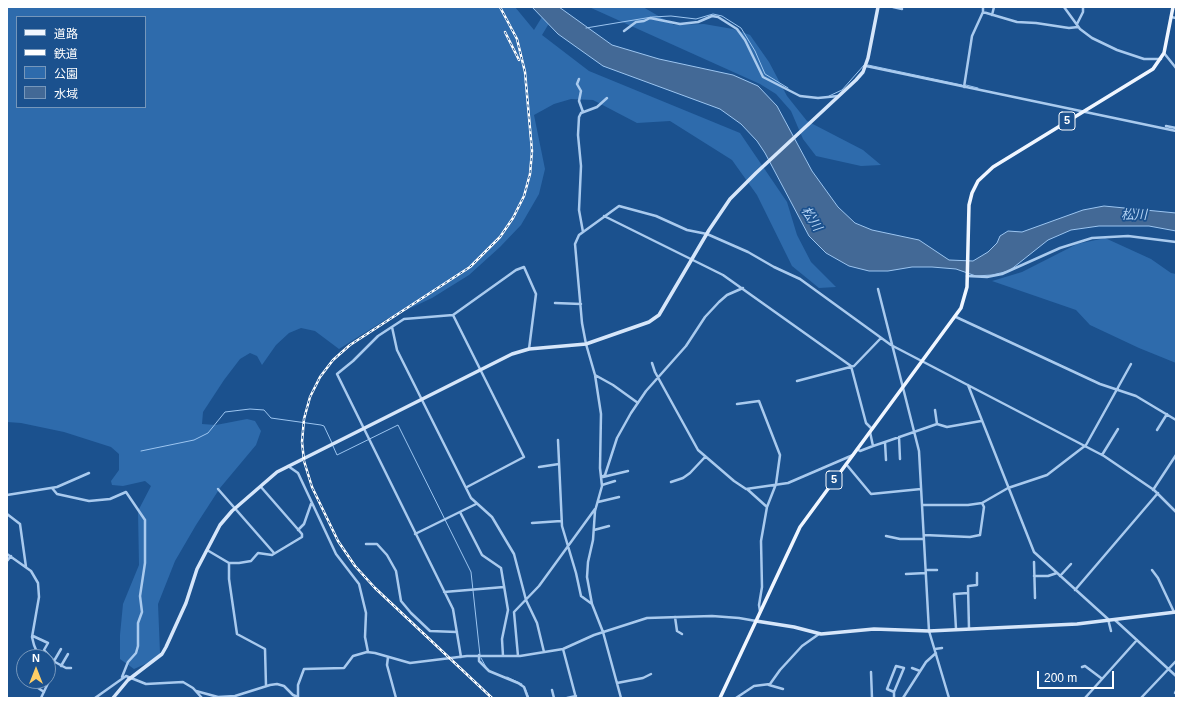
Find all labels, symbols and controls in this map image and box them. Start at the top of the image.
legend [16,16,146,108]
text: 道路 [54,27,78,41]
text: 鉄道 [54,47,78,61]
text: 公園 [54,67,78,81]
text: 水域 [54,87,78,101]
road number: 5 [1059,112,1075,130]
water label: 松川 [797,204,825,234]
water label: 松川 [1121,207,1147,223]
road number: 5 [826,471,842,489]
north arrow [16,649,56,689]
text: N [32,652,40,664]
scale bar [1039,663,1116,689]
text: 200 m [1044,671,1077,685]

